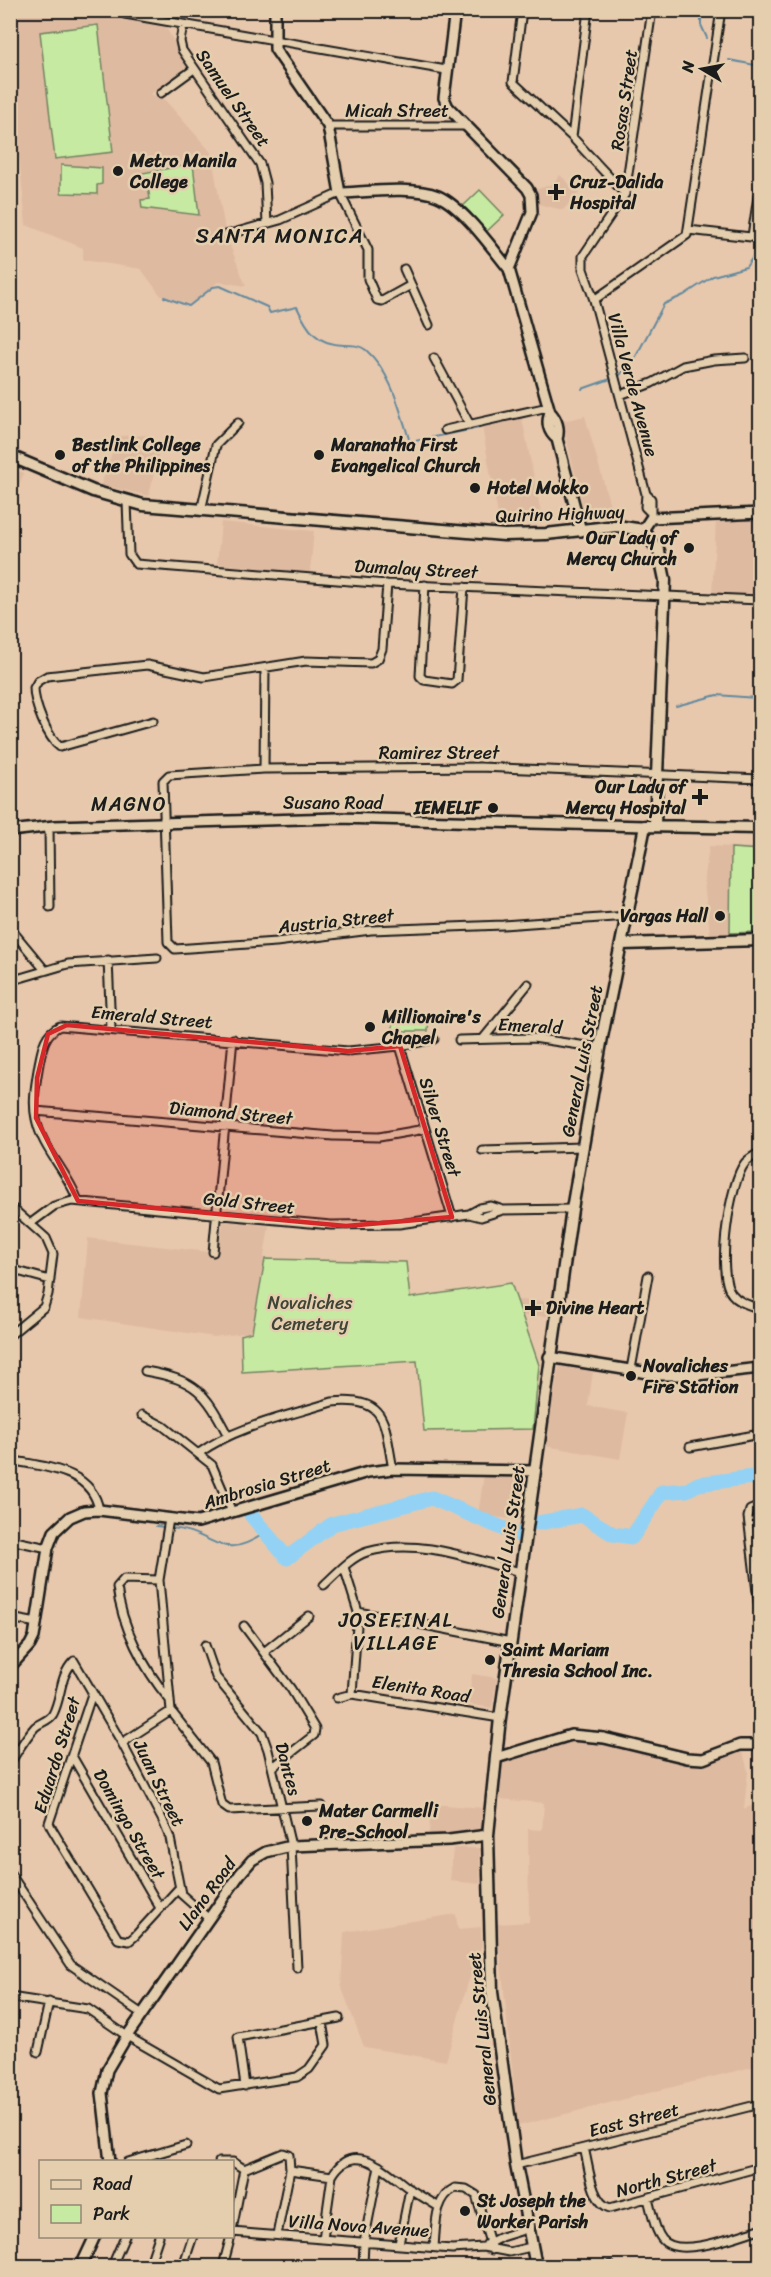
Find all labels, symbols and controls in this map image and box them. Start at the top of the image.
north arrow [672,39,732,99]
street label: Samuel Street [187,42,279,154]
street label: Rosas Street [601,47,647,153]
text: N [672,58,703,75]
street label: Micah Street [345,95,449,127]
place label: Metro Manila College [129,145,237,198]
marker: Metro Manila College [111,164,125,178]
place label: Cruz-Dalida Hospital [569,166,664,219]
marker: Cruz-Dalida Hospital [547,183,565,201]
district label: SANTA MONICA [196,217,364,255]
street label: Villa Verde Avenue [598,309,668,461]
place label: Bestlink College of the Philippines [72,429,211,482]
place label: Maranatha First Evangelical Church [330,429,481,482]
marker: Bestlink College of the Philippines [53,448,67,462]
marker: Maranatha First Evangelical Church [312,448,326,462]
place label: Hotel Mokko [486,472,589,504]
marker: Hotel Mokko [468,481,482,495]
street label: Quirino Highway [495,496,626,532]
place label: Our Lady of Mercy Church [566,522,680,575]
marker: Our Lady of Mercy Church [682,541,696,555]
street label: Dumalay Street [353,550,479,588]
street label: Ramirez Street [379,737,500,769]
place label: Our Lady of Mercy Hospital [565,771,689,824]
district label: MAGNO [91,787,167,822]
street label: Susano Road [283,787,385,819]
marker: Our Lady of Mercy Hospital [691,788,709,806]
place label: IEMELIF [413,792,483,824]
marker: IEMELIF [486,801,500,815]
street label: Austria Street [276,899,396,943]
place label: Vargas Hall [620,900,709,932]
marker: Vargas Hall [713,909,727,923]
street label: General Luis Street [552,982,612,1140]
street label: Emerald Street [90,996,214,1038]
place label: Millionaire's Chapel [381,1001,481,1054]
street label: Emerald [497,1008,564,1044]
marker: Millionaire's Chapel [363,1020,377,1034]
street label: Silver Street [410,1073,471,1182]
street label: Diamond Street [168,1092,295,1134]
street label: Gold Street [202,1182,297,1224]
park label: Novaliches Cemetery [267,1287,353,1340]
place label: Divine Heart [546,1292,645,1324]
marker: Divine Heart [524,1299,542,1317]
place label: Novaliches Fire Station [642,1350,739,1403]
marker: Novaliches Fire Station [624,1369,638,1383]
street label: Ambrosia Street [198,1449,335,1519]
street label: General Luis Street [481,1463,535,1620]
district label: JOSEFINAL VILLAGE [338,1603,453,1661]
place label: Saint Mariam Thresia School Inc. [501,1634,653,1687]
marker: Saint Mariam Thresia School Inc. [483,1653,497,1667]
street label: Elenita Road [370,1665,474,1713]
street label: Eduardo Street [24,1692,90,1818]
street label: Juan Street [124,1733,194,1832]
street label: Dantes [266,1739,311,1800]
street label: Domingo Street [84,1763,174,1886]
place label: Mater Carmelli Pre-School [318,1795,439,1848]
marker: Mater Carmelli Pre-School [300,1814,314,1828]
street label: Llano Road [169,1849,246,1938]
street label: General Luis Street [458,1951,506,2107]
street label: East Street [585,2093,683,2147]
street label: North Street [612,2149,721,2207]
legend [39,2160,234,2238]
text: Road [93,2168,133,2200]
place label: St Joseph the Worker Parish [476,2185,589,2238]
text: Park [93,2198,130,2230]
marker: St Joseph the Worker Parish [458,2204,472,2218]
street label: Villa Nova Avenue [287,2205,431,2247]

